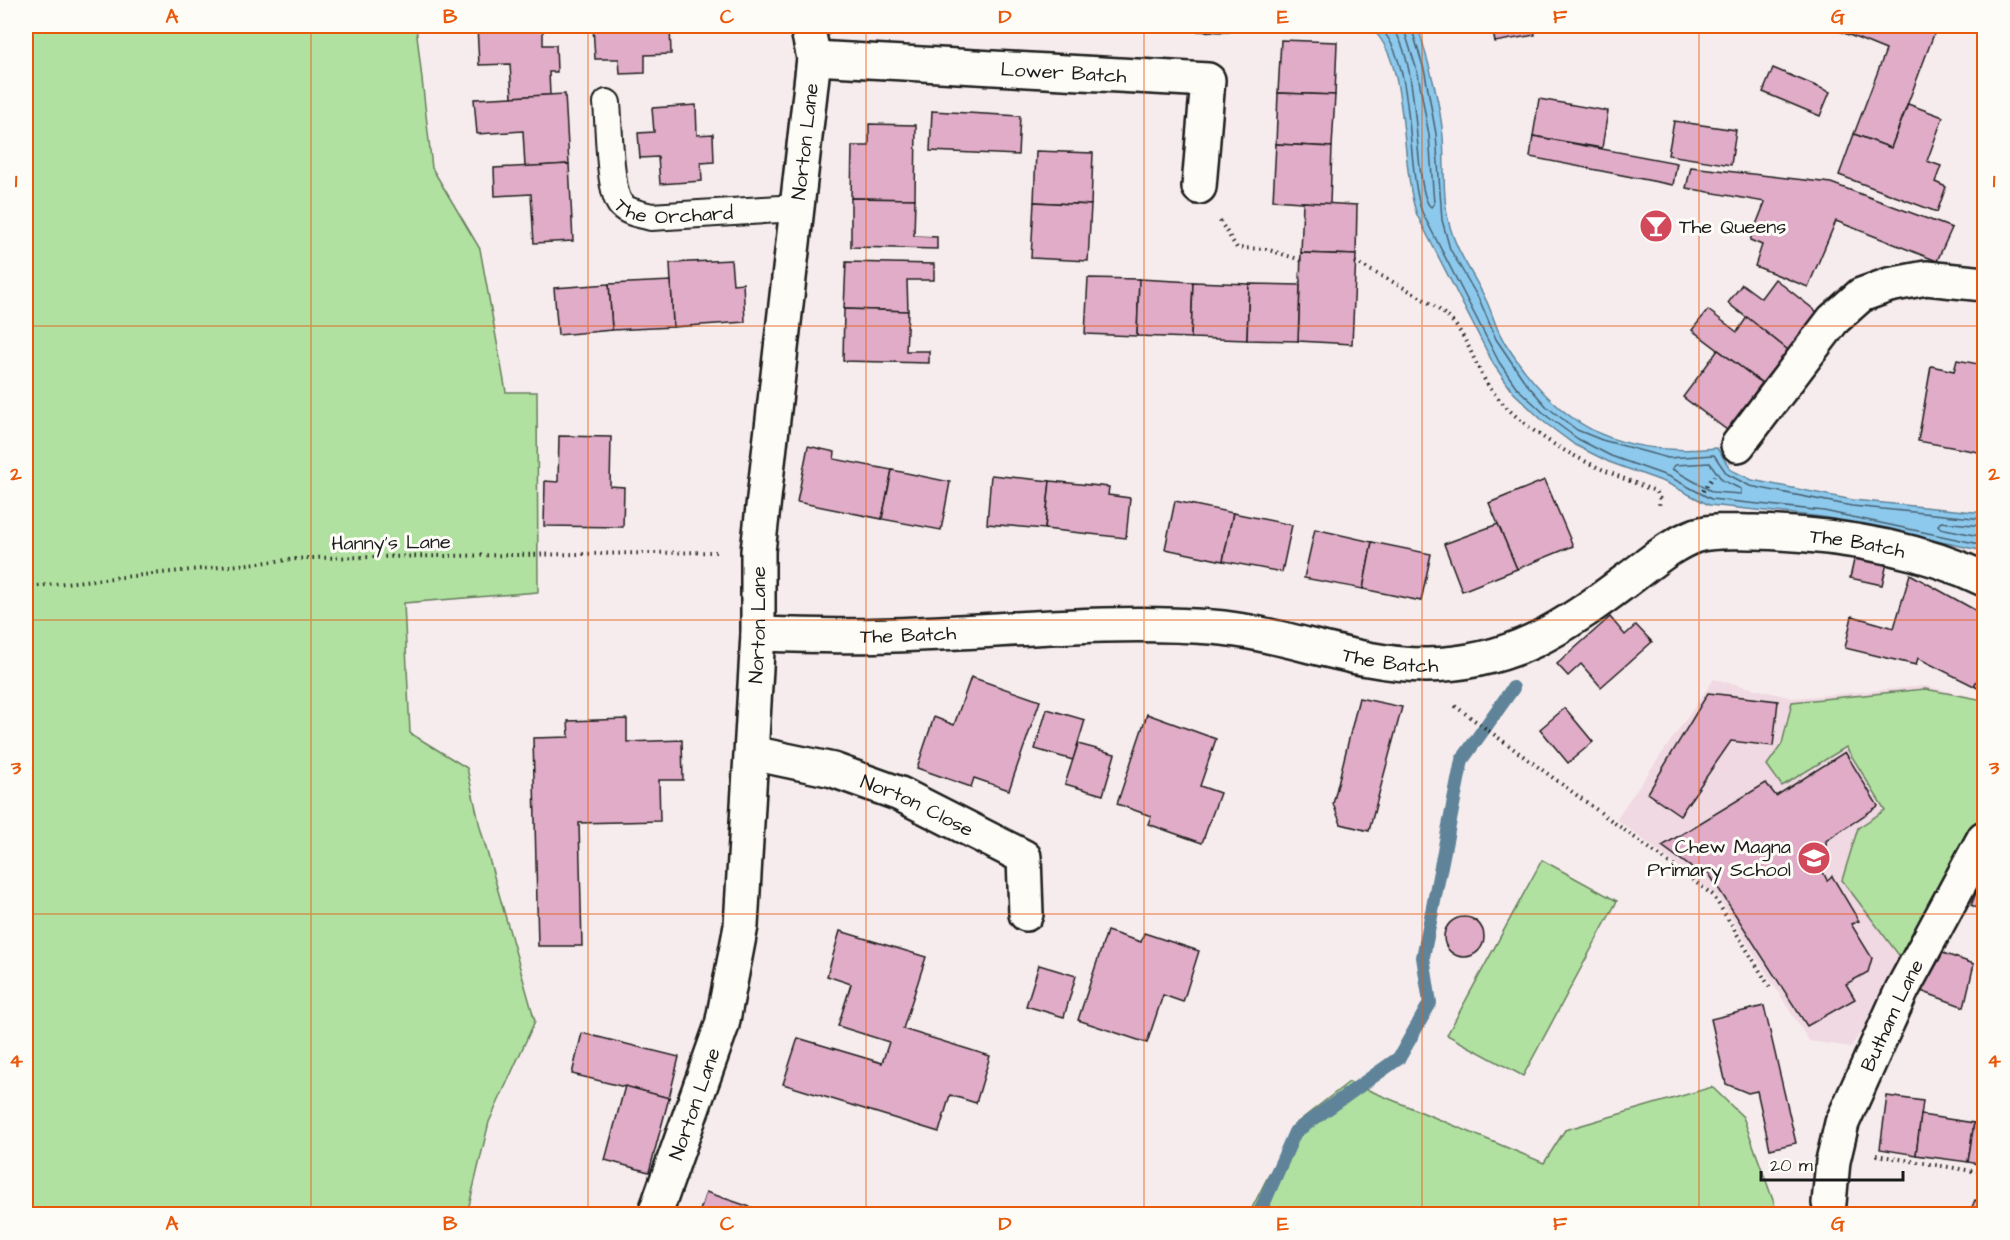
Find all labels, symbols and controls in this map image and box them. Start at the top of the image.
text: A [166,3,179,31]
text: B [443,3,458,31]
text: C [720,3,735,31]
text: D [999,3,1012,31]
text: E [1277,3,1289,31]
text: F [1553,3,1568,31]
text: G [1831,3,1845,31]
street label: Lower Batch [1000,55,1127,90]
street label: Norton Lane [785,82,826,201]
text: 1 [15,167,18,195]
text: 1 [1993,167,1996,195]
street label: The Orchard [607,192,734,232]
bar icon: The Queens [1638,208,1674,244]
place label: The Queens [1679,213,1786,241]
text: 2 [9,460,22,488]
text: 2 [1987,460,2000,488]
street label: The Batch [1809,522,1908,566]
street label: Hanny's Lane [331,528,451,559]
street label: Norton Lane [742,566,773,684]
street label: The Batch [860,619,957,651]
street label: The Batch [1339,641,1439,680]
text: 3 [10,754,22,782]
text: 3 [1988,754,2000,782]
street label: Norton Close [857,768,978,844]
place label: Chew Magna Primary School [1647,833,1791,885]
school or university icon: Chew Magna Primary School [1796,840,1832,876]
street label: Butham Lane [1854,954,1931,1076]
street label: Norton Lane [662,1044,728,1164]
text: 4 [9,1047,23,1075]
text: 4 [1987,1047,2001,1075]
scale bar [1761,1144,1904,1182]
text: 20 m [1770,1153,1813,1178]
text: A [166,1210,179,1238]
text: B [443,1210,458,1238]
text: C [720,1210,735,1238]
text: D [999,1210,1012,1238]
text: E [1277,1210,1289,1238]
text: F [1553,1210,1568,1238]
text: G [1831,1210,1845,1238]

